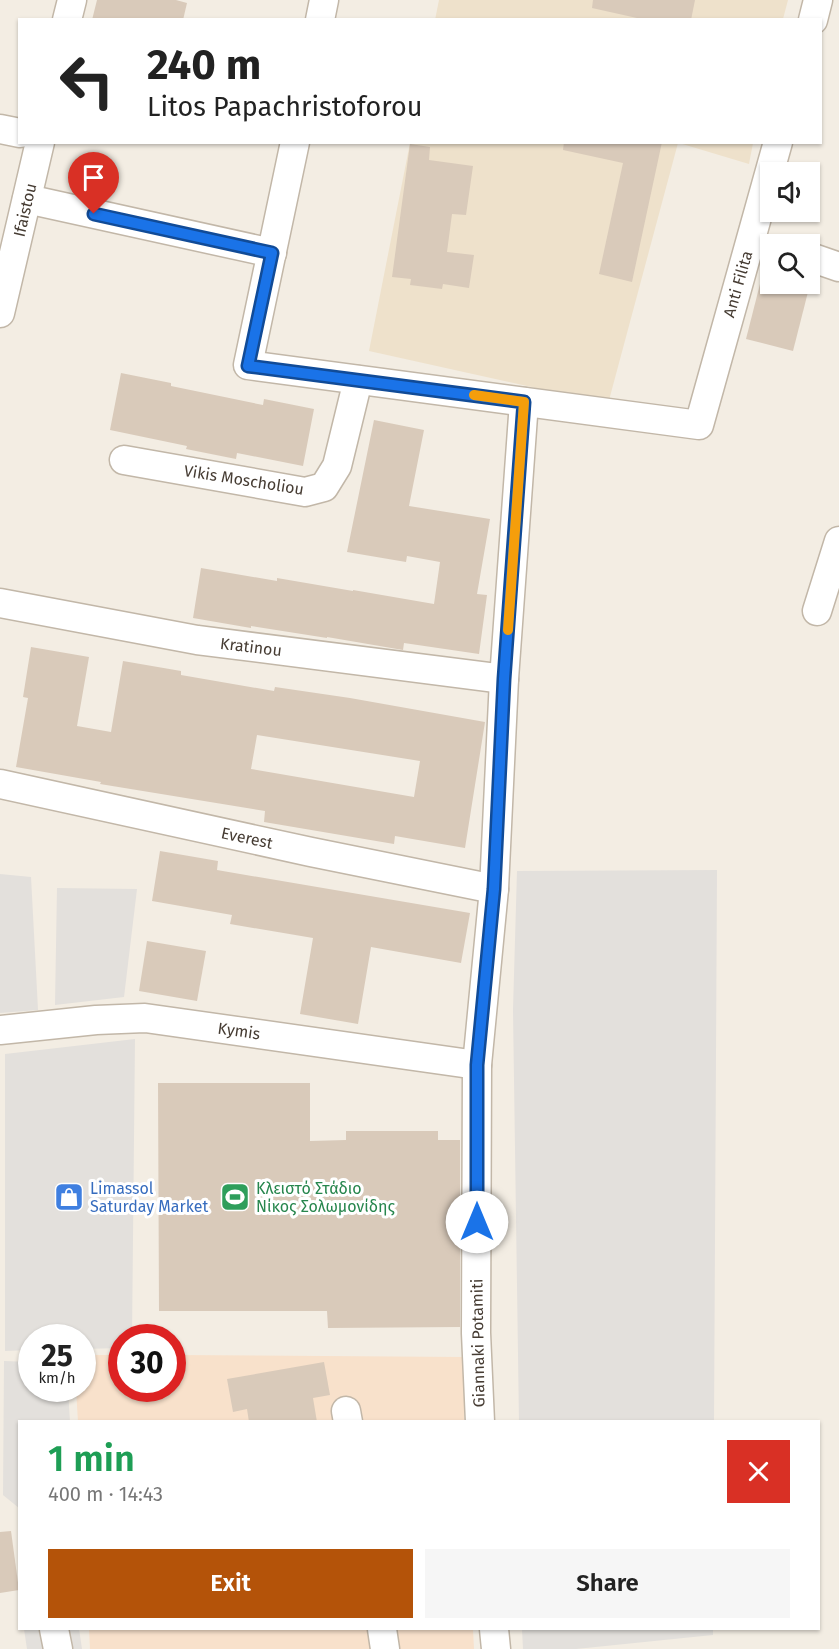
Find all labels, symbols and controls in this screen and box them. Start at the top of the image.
text: 240 m [147,40,261,90]
icon: left [48,42,126,120]
text: Litos Papachristoforou [147,91,422,123]
pin [68,152,119,214]
icon: arrive [77,161,110,194]
map controls [760,162,820,294]
button: sound [760,162,820,222]
street label: Ifaistou [10,181,40,239]
button: search [760,234,820,294]
street label: Anti Filita [719,248,757,320]
street label: Vikis Moscholiou [183,461,305,499]
street label: Kratinou [219,634,283,660]
street label: Everest [219,823,275,853]
street label: Kymis [216,1019,262,1043]
place label: Limassol Saturday Market [90,1179,208,1216]
place label: Κλειστό Στάδιο Νίκος Σολωμονίδης [256,1179,395,1216]
shop icon: Limassol Saturday Market [53,1181,85,1213]
sports icon: Κλειστό Στάδιο Νίκος Σολωμονίδης [219,1181,251,1213]
position arrow [445,1190,509,1254]
street label: Giannaki Potamiti [467,1278,489,1408]
speed limit sign: 30 [108,1324,186,1402]
text: 25 [41,1338,73,1374]
text: km/h [38,1369,76,1387]
text: 1 min [48,1437,135,1481]
button: close [727,1440,790,1503]
text: 400 m · 14:43 [48,1482,163,1506]
button: Exit [48,1549,413,1618]
button: Share [425,1549,790,1618]

